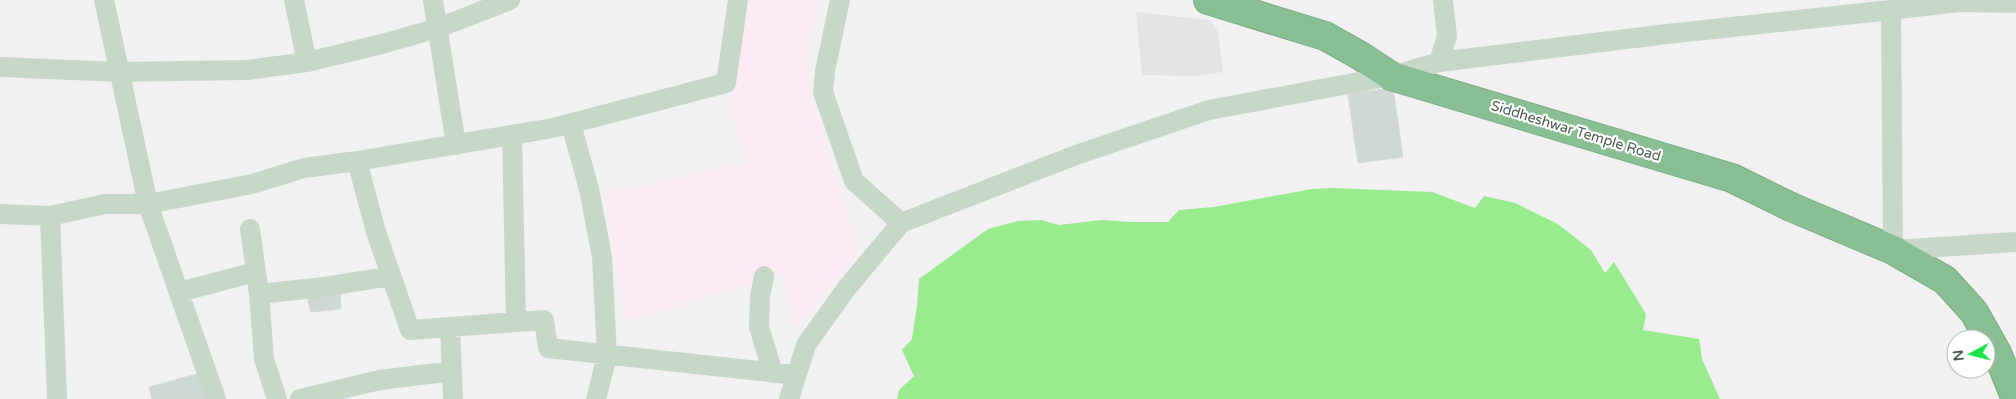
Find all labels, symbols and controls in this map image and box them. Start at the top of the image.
street label: Siddheshwar Temple Road [1489,97,1663,165]
north arrow [1946,329,1996,379]
text: N [1949,349,1968,362]

